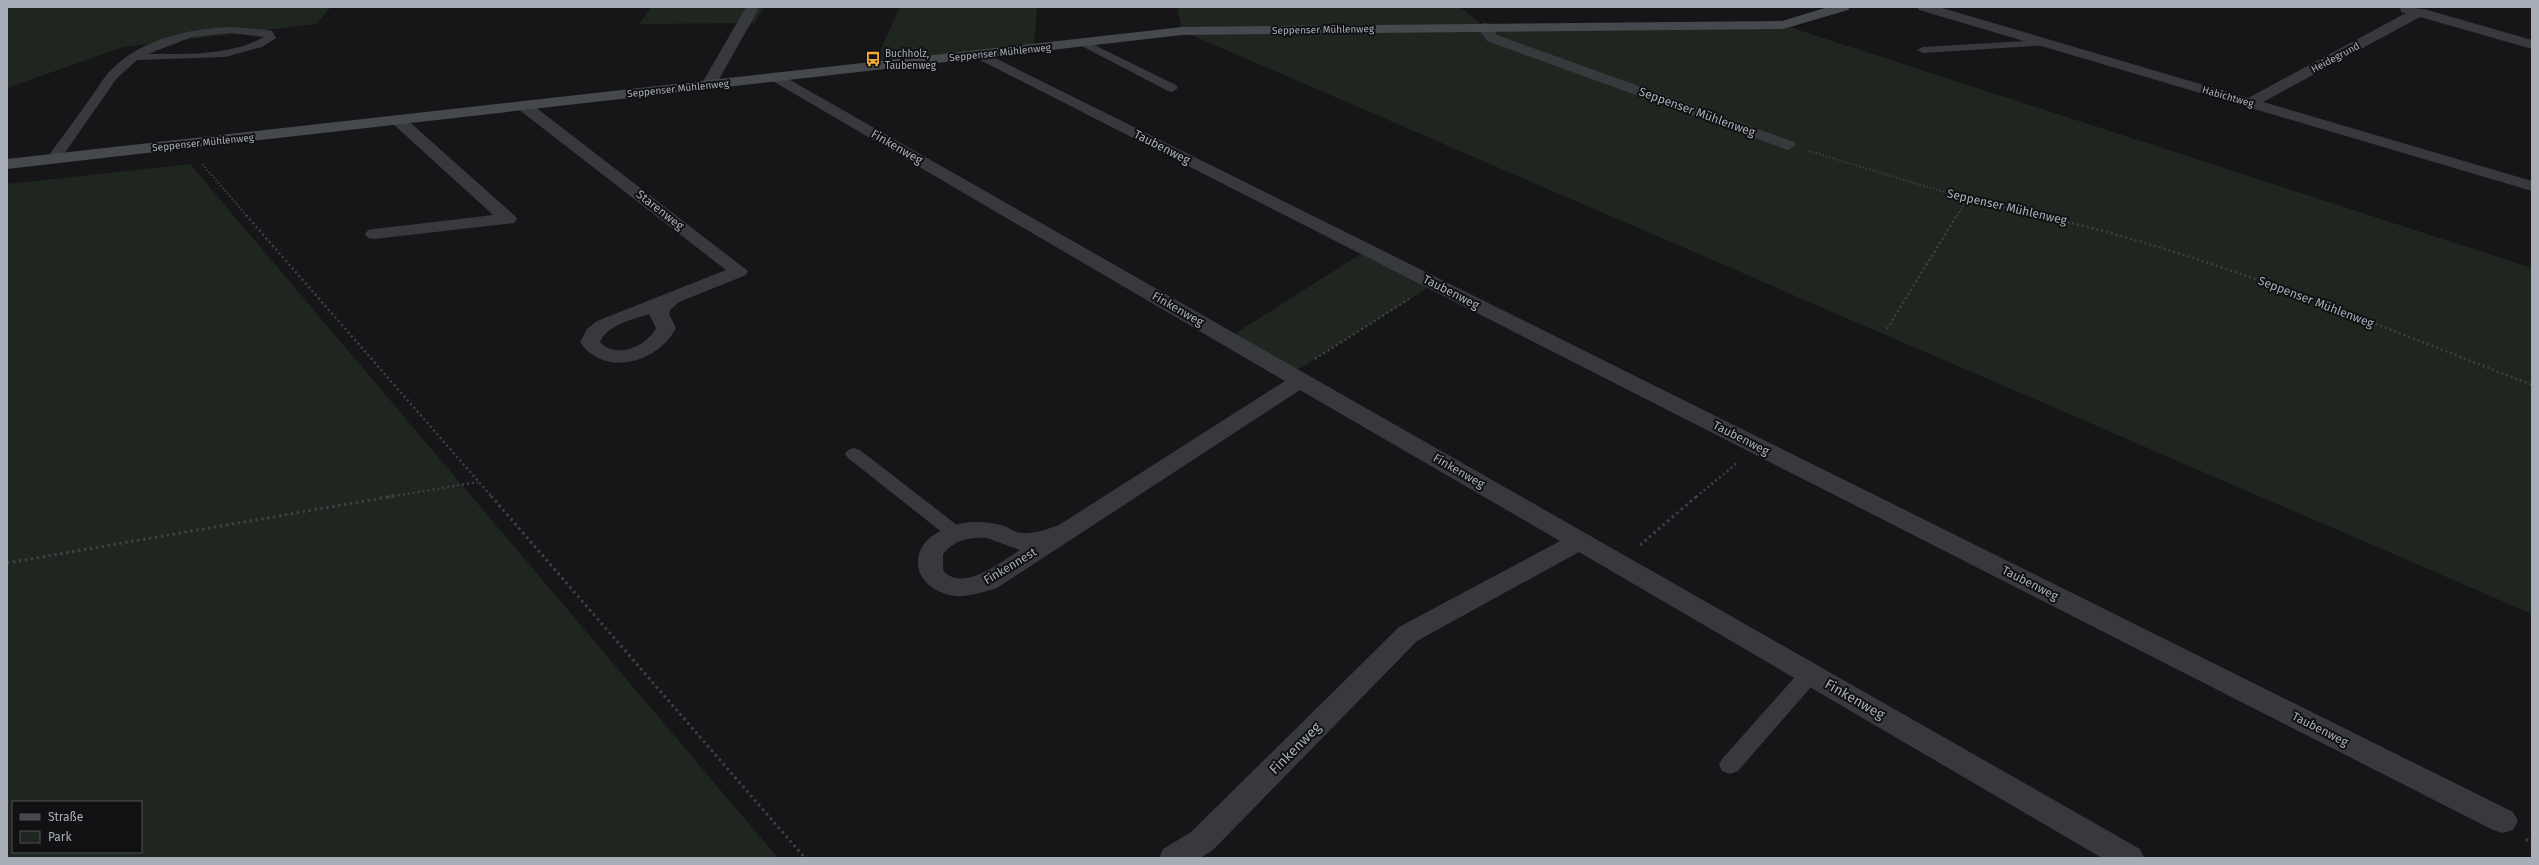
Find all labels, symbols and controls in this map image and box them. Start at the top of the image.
street label: Seppenser Mühlenweg [1272,23,1375,37]
street label: Heidegrund [2309,40,2362,76]
street label: Seppenser Mühlenweg [949,42,1052,64]
place label: Buchholz, Taubenweg [885,48,937,72]
bus stop icon: Buchholz, Taubenweg [864,50,882,68]
street label: Seppenser Mühlenweg [627,78,730,100]
street label: Seppenser Mühlenweg [1637,84,1758,140]
street label: Habichtweg [2201,84,2256,110]
street label: Finkenweg [869,127,926,168]
street label: Taubenweg [1132,127,1193,167]
street label: Seppenser Mühlenweg [152,132,255,154]
street label: Seppenser Mühlenweg [1946,186,2069,228]
street label: Starenweg [633,187,687,233]
street label: Taubenweg [1421,272,1482,312]
street label: Seppenser Mühlenweg [2256,273,2376,331]
street label: Finkenweg [1150,289,1207,330]
street label: Taubenweg [1711,418,1772,458]
street label: Finkenweg [1431,451,1488,492]
street label: Finkennest [981,544,1039,587]
street label: Taubenweg [2000,563,2061,603]
street label: Finkenweg [1822,675,1888,724]
street label: Taubenweg [2290,709,2351,749]
street label: Finkenweg [1266,718,1325,778]
legend [12,801,142,853]
text: Straße [48,810,83,824]
text: Park [48,830,72,844]

